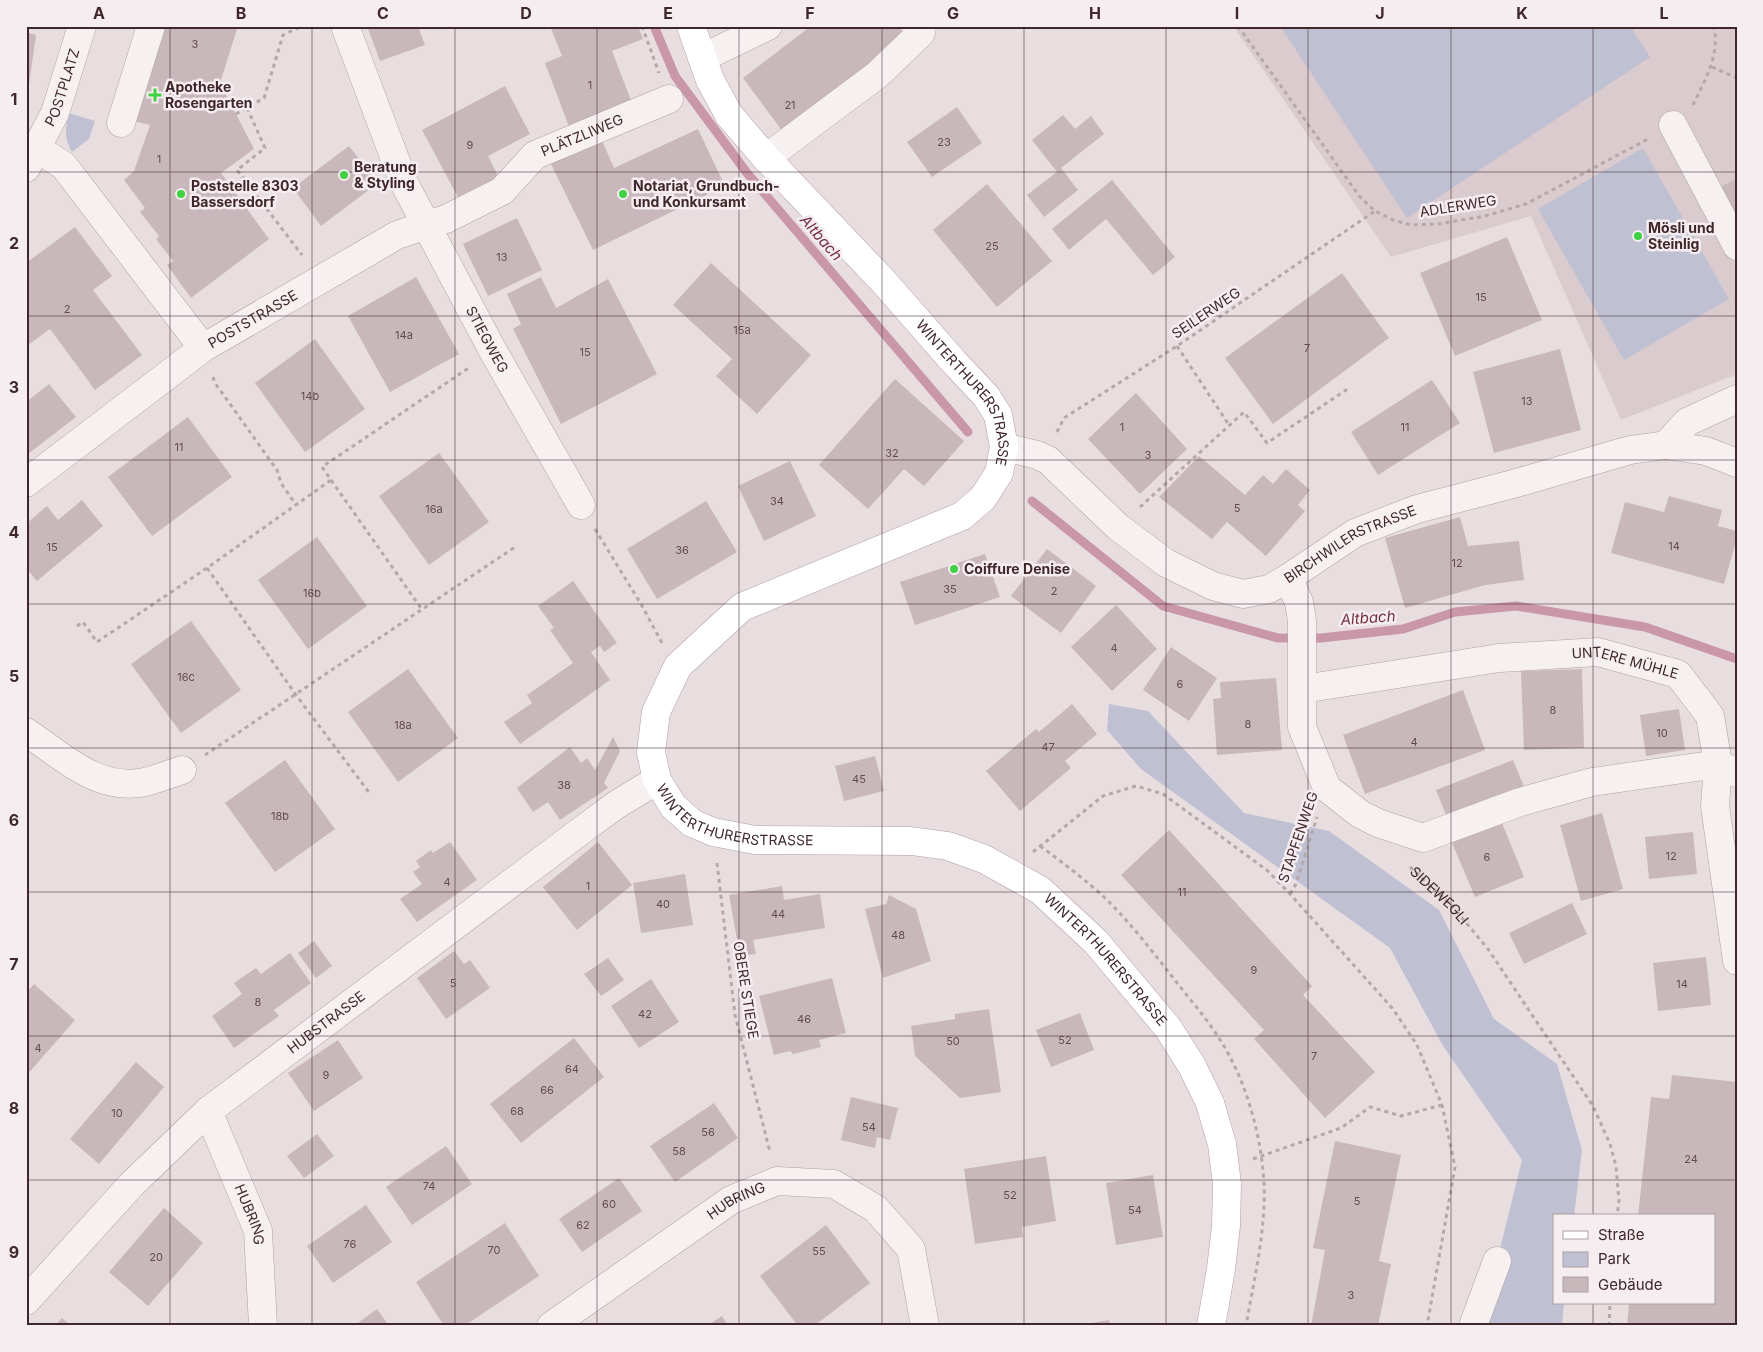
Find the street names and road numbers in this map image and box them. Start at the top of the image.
street label: POSTPLATZ [41,46,83,129]
street label: PLÄTZLIWEG [538,110,626,160]
street label: ADLERWEG [1418,191,1498,220]
street label: SEILERWEG [1168,283,1243,342]
street label: POSTSTRASSE [205,286,300,351]
street label: STIEGWEG [463,303,513,376]
street label: WINTERTHURERSTRASSE [913,316,1013,467]
street label: BIRCHWILERSTRASSE [1280,501,1418,586]
street label: UNTERE MÜHLE [1571,643,1681,682]
street label: WINTERTHURERSTRASSE [653,780,814,849]
street label: STAPFENWEG [1274,789,1321,885]
street label: SIDEWEGLI [1407,863,1473,928]
street label: WINTERTHURERSTRASSE [1041,889,1171,1029]
street label: OBERE STIEGE [730,940,763,1040]
street label: HUBSTRASSE [283,987,368,1057]
street label: HUBRING [703,1178,767,1222]
street label: HUBRING [231,1181,268,1245]

